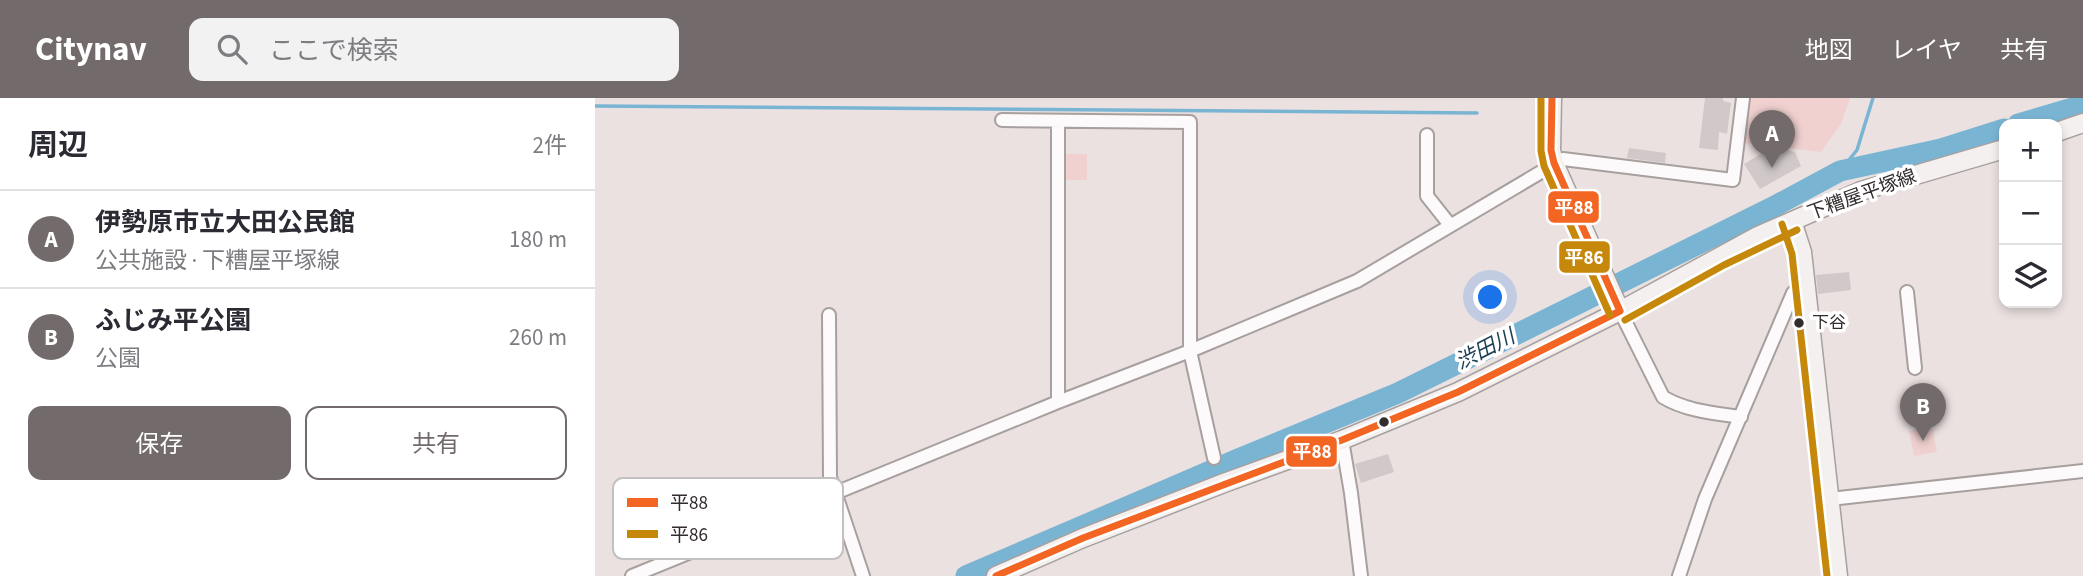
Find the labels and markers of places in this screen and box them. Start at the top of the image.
pin: A [1749,110,1795,168]
place label: 下谷 [1812,311,1846,335]
marker: 下谷 [1792,316,1806,330]
pin: B [1900,383,1946,441]
unlabelled marker [1377,415,1391,429]

